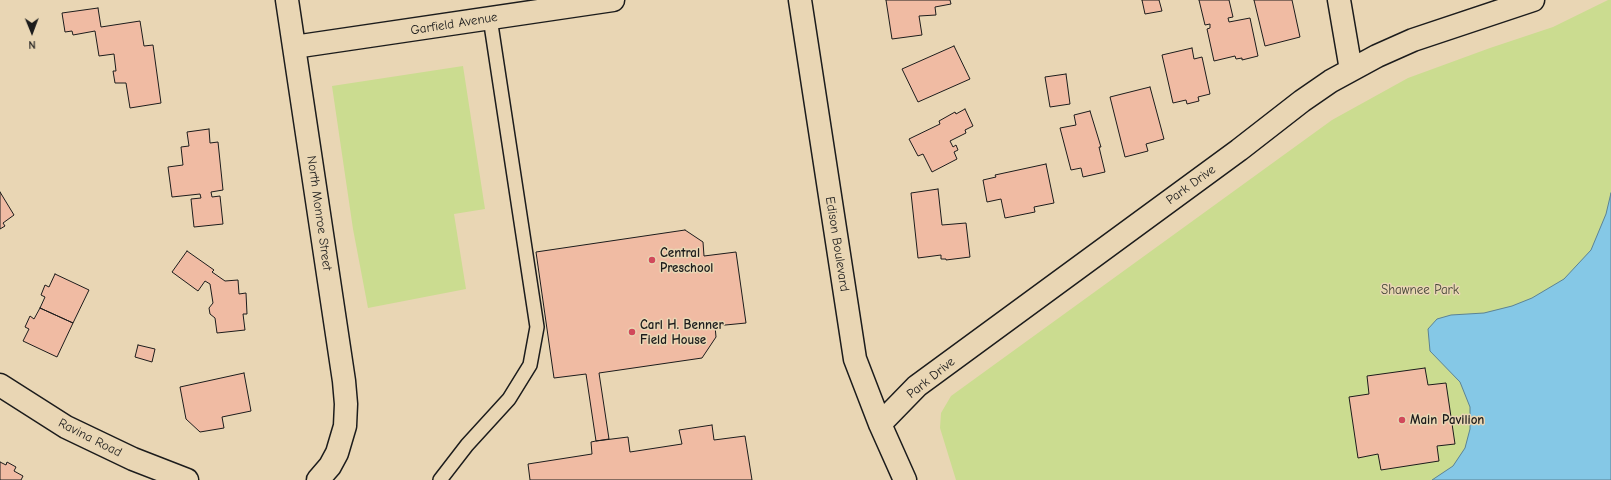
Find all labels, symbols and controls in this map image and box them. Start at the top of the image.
street label: Garfield Avenue [409,9,499,39]
north arrow [12,12,52,52]
text: N [29,38,36,51]
street label: North Monroe Street [303,155,335,271]
street label: Park Drive [1163,162,1219,208]
street label: Edison Boulevard [822,195,852,293]
place label: Central Preschool [660,245,713,276]
marker: Central Preschool [647,255,657,265]
park label: Shawnee Park [1381,282,1459,298]
place label: Carl H. Benner Field House [640,317,724,348]
marker: Carl H. Benner Field House [627,327,637,337]
street label: Park Drive [904,354,958,402]
place label: Main Pavilion [1410,412,1484,428]
street label: Ravina Road [56,415,124,461]
marker: Main Pavilion [1397,415,1407,425]

